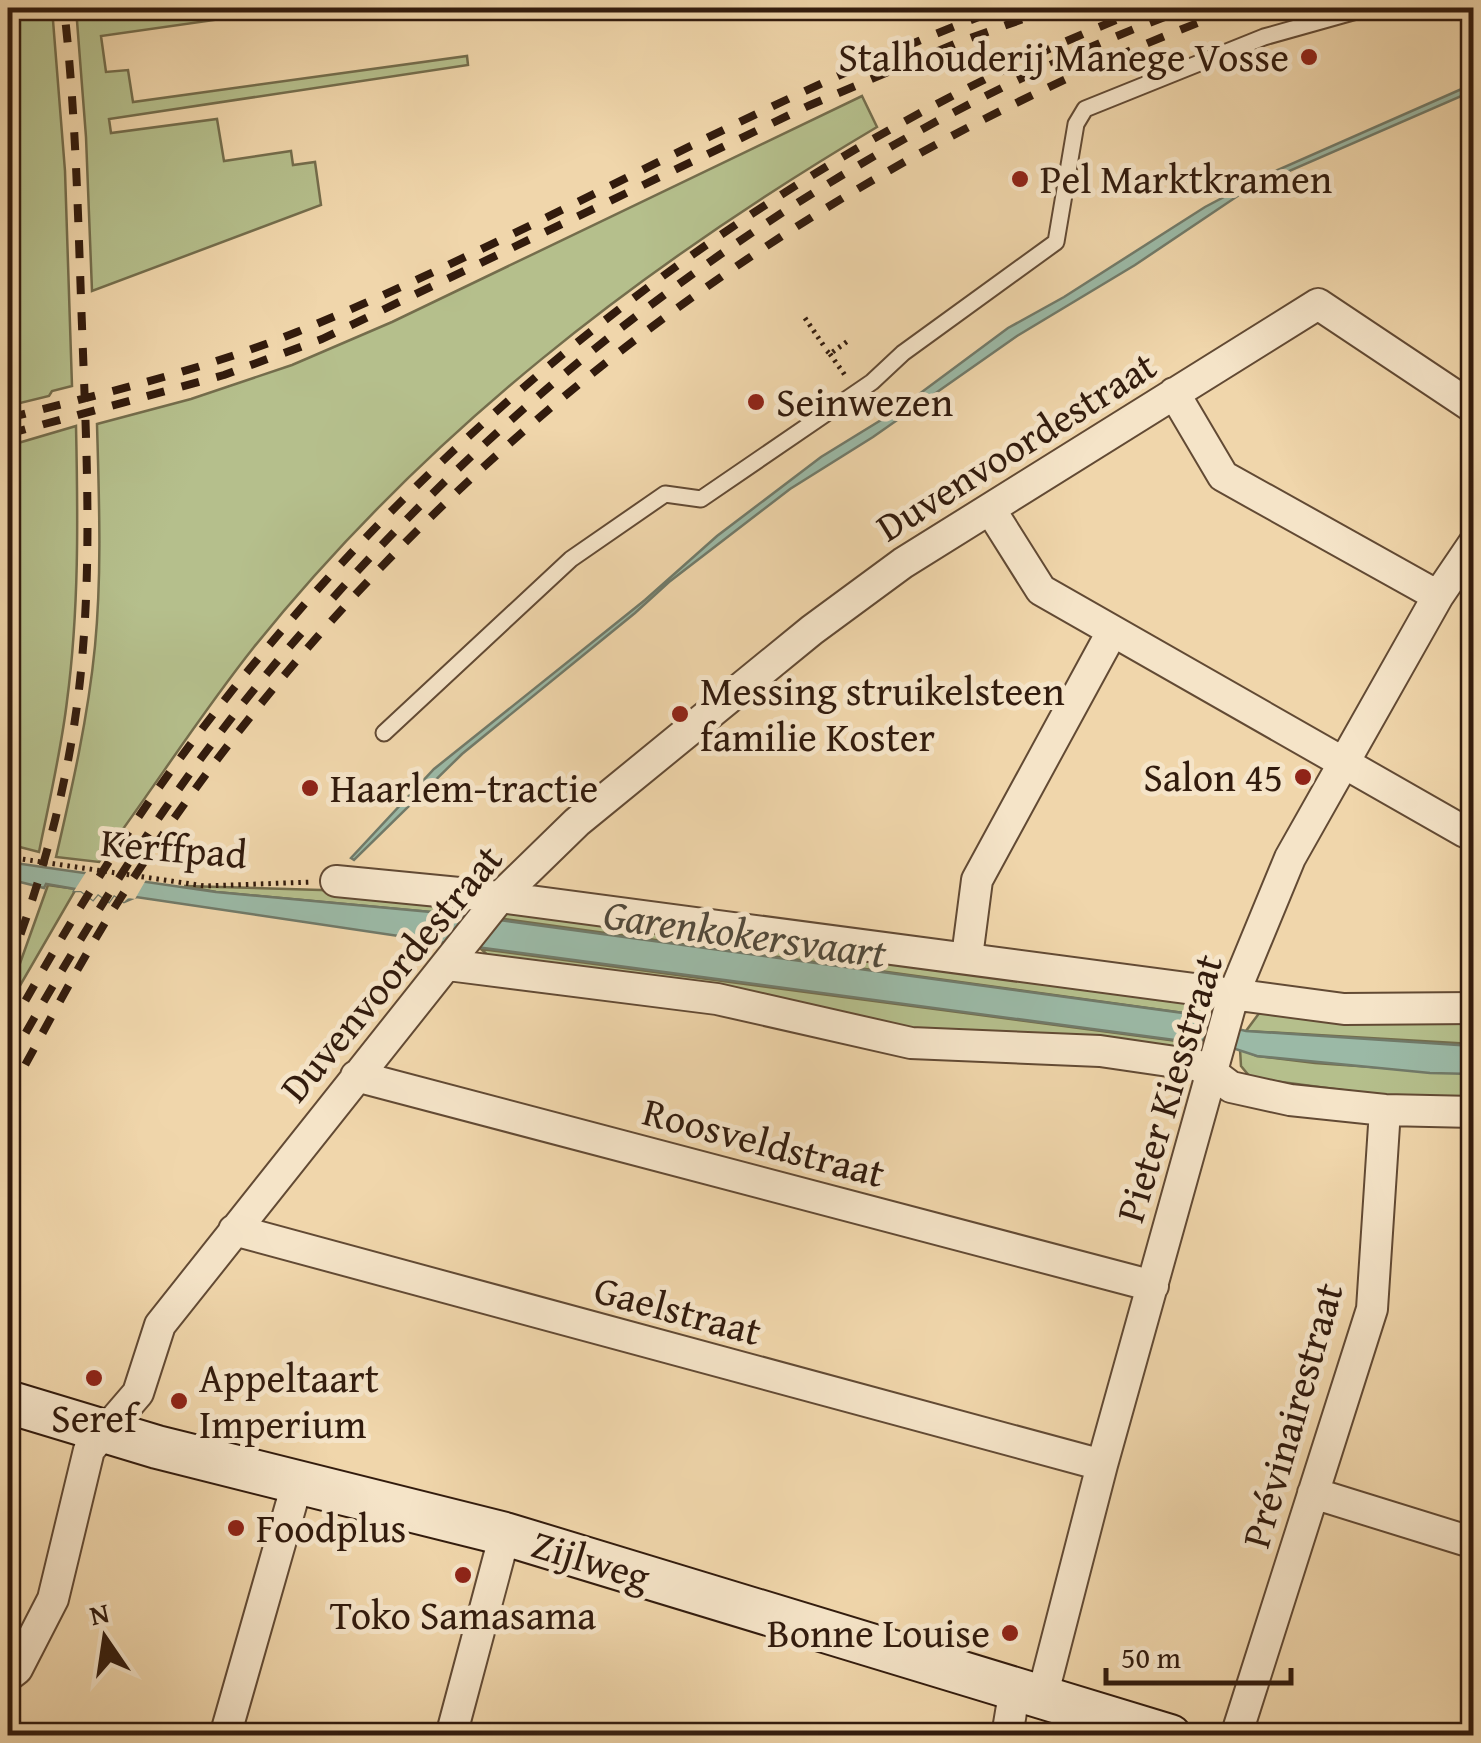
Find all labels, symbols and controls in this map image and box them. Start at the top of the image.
place label: Stalhouderij Manege Vosse [838,27,1289,86]
marker: Stalhouderij Manege Vosse [1298,46,1320,68]
place label: Pel Marktkramen [1040,149,1332,208]
marker: Pel Marktkramen [1009,168,1031,190]
street label: Duvenvoordestraat [864,336,1167,555]
place label: Seinwezen [776,372,953,431]
marker: Seinwezen [745,391,767,413]
place label: Messing struikelsteen familie Koster [700,661,1065,766]
marker: Messing struikelsteen familie Koster [669,703,691,725]
place label: Salon 45 [1143,747,1283,806]
place label: Haarlem-tractie [330,758,598,817]
marker: Salon 45 [1292,766,1314,788]
marker: Haarlem-tractie [299,777,321,799]
street label: Kerffpad [99,812,250,883]
street label: Duvenvoordestraat [265,831,516,1114]
water label: Garenkokersvaart [600,882,891,983]
street label: Pieter Kiesstraat [1100,947,1237,1229]
street label: Roosveldstraat [637,1081,892,1202]
street label: Gaelstraat [588,1259,768,1360]
street label: Prévinairestraat [1226,1275,1358,1554]
place label: Appeltaart Imperium [199,1348,379,1453]
marker: Seref [83,1367,105,1389]
place label: Seref [51,1388,141,1447]
marker: Appeltaart Imperium [168,1390,190,1412]
place label: Foodplus [256,1498,406,1557]
street label: Zijlweg [525,1514,658,1605]
marker: Foodplus [225,1517,247,1539]
marker: Toko Samasama [452,1564,474,1586]
place label: Toko Samasama [330,1585,596,1644]
north arrow [55,1588,155,1688]
text: N [86,1591,113,1635]
place label: Bonne Louise [767,1603,990,1662]
marker: Bonne Louise [999,1622,1021,1644]
scale bar [1106,1623,1291,1685]
text: 50 m [1121,1635,1181,1679]

